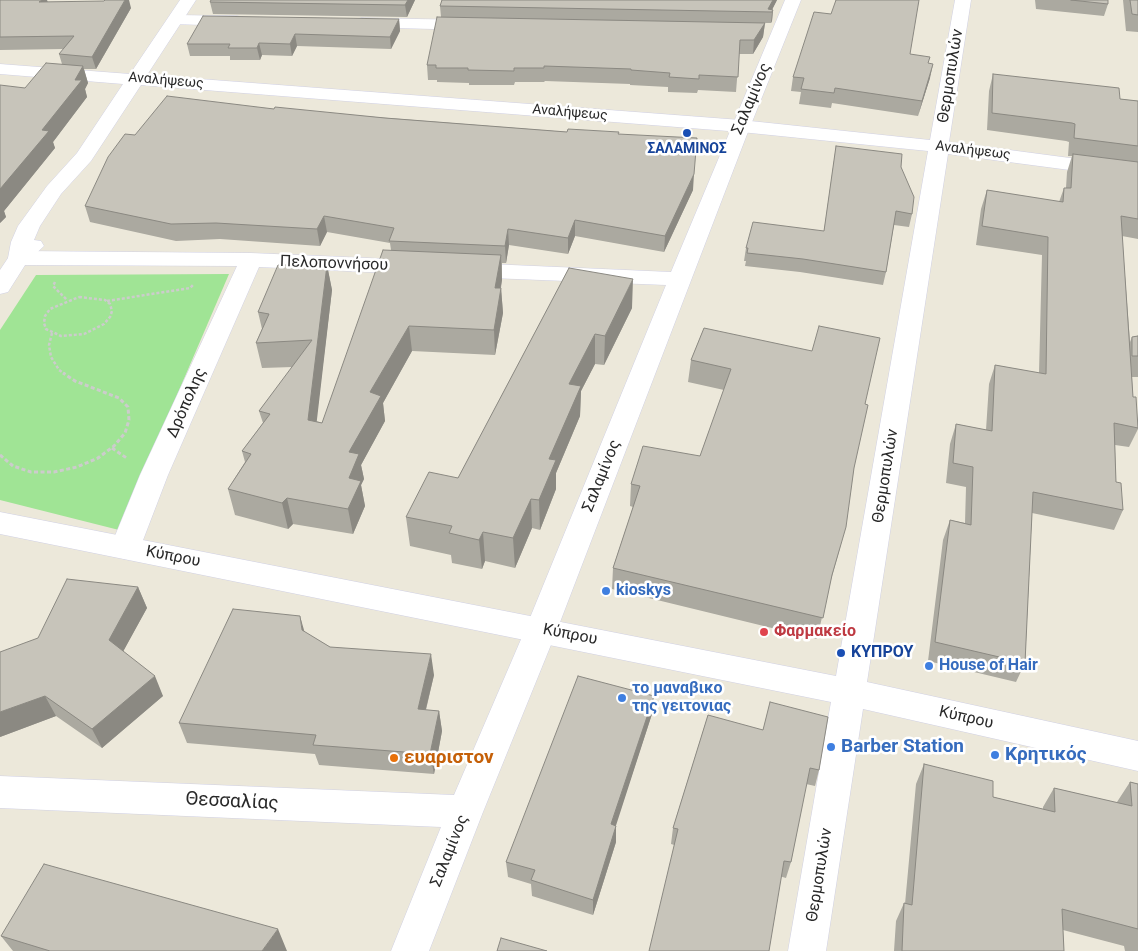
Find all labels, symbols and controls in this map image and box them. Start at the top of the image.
street label: Θερμοπυλών [934,28,968,124]
street label: Σαλαμίνος [728,60,776,138]
street label: Αναλήψεως [128,69,204,93]
street label: Αναλήψεως [532,101,608,125]
marker: ΣΑΛΑΜΙΝΟΣ [681,127,693,139]
street label: Αναλήψεως [934,138,1012,164]
place label: ΣΑΛΑΜΙΝΟΣ [647,141,727,157]
street label: Πελοποννήσου [280,253,388,275]
street label: Δρόπολης [163,365,211,441]
street label: Θερμοπυλών [869,428,903,524]
street label: Σαλαμίνος [579,437,625,515]
street label: Κύπρου [144,542,202,572]
place label: kioskys [616,581,671,601]
marker: kioskys [600,585,612,597]
street label: Κύπρου [541,620,599,650]
place label: Φαρμακείο [774,622,856,642]
marker: Φαρμακείο [758,626,770,638]
place label: ΚΥΠΡΟΥ [851,643,913,663]
marker: ΚΥΠΡΟΥ [835,647,847,659]
place label: House of Hair [939,656,1038,676]
marker: House of Hair [923,660,935,672]
place label: το μαναβικο της γειτονιας [632,679,731,717]
marker: το μαναβικο της γειτονιας [616,692,628,704]
street label: Κύπρου [937,702,995,734]
place label: Barber Station [841,736,964,758]
marker: Barber Station [825,741,837,753]
place label: Κρητικός [1005,744,1086,766]
place label: ευαριστον [404,747,494,769]
marker: Κρητικός [989,749,1001,761]
marker: ευαριστον [388,752,400,764]
street label: Θεσσαλίας [185,788,279,816]
street label: Σαλαμίνος [427,812,473,890]
street label: Θερμοπυλών [803,827,837,923]

